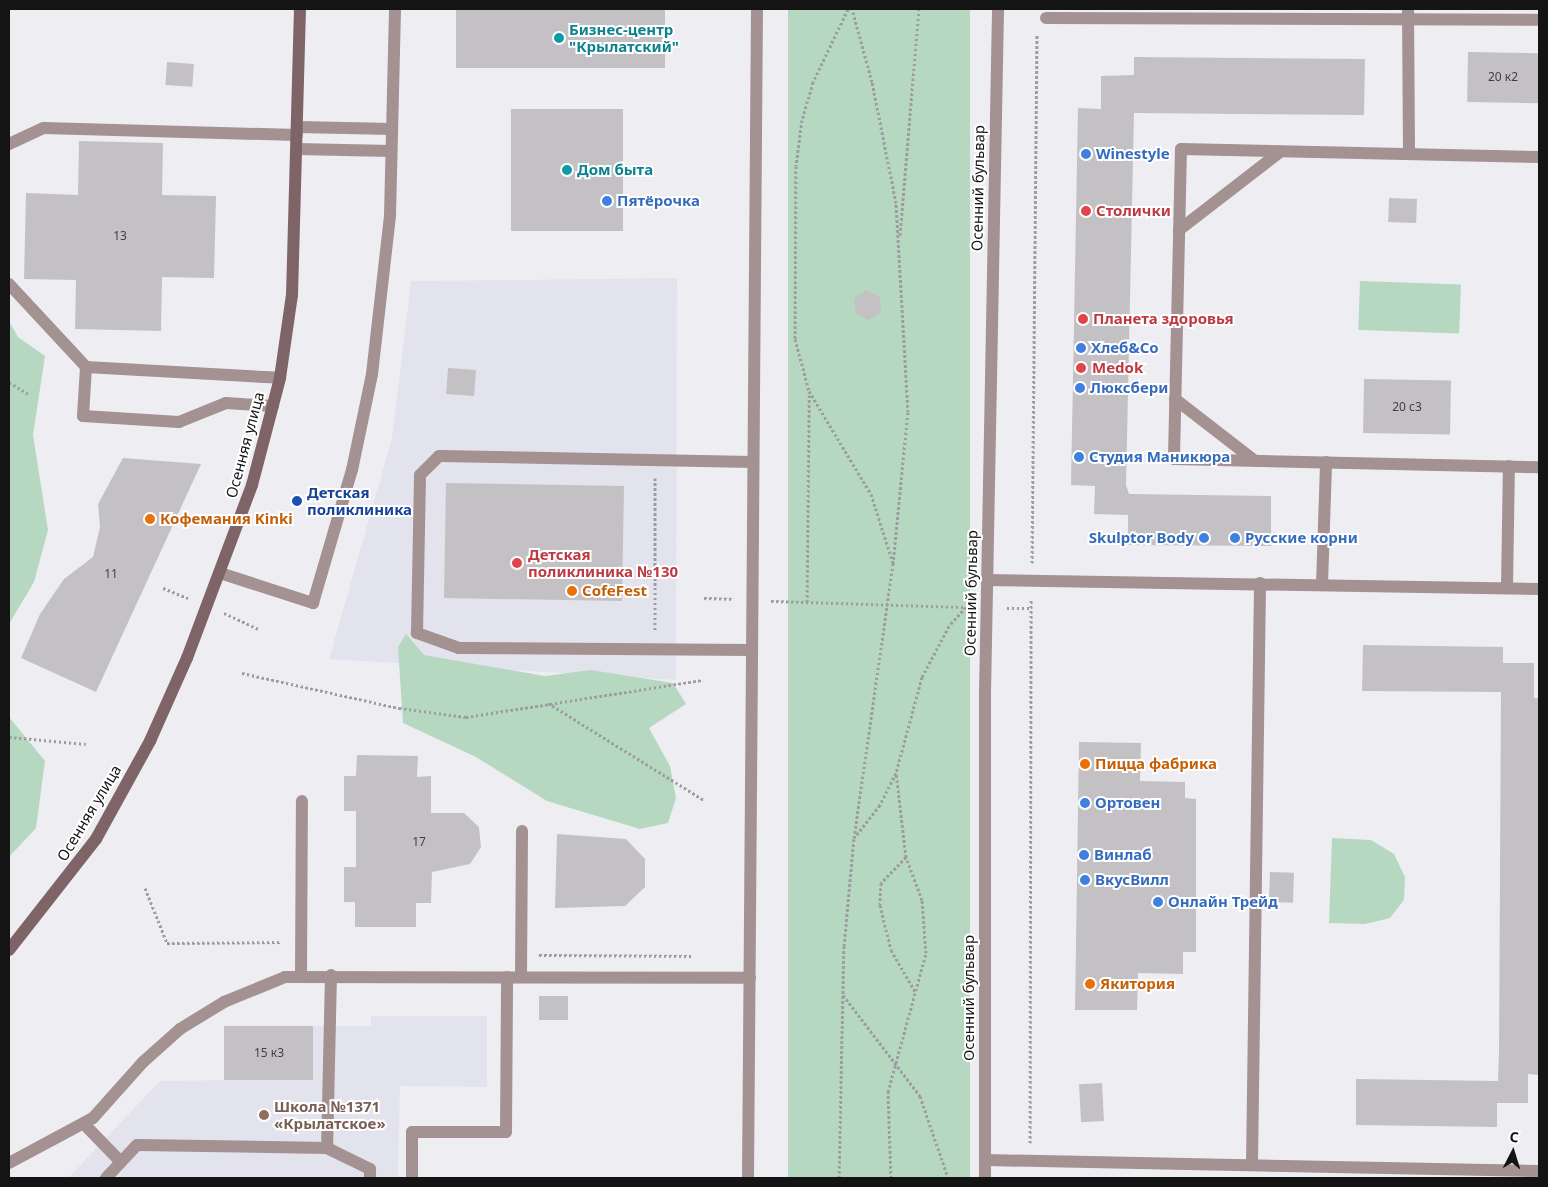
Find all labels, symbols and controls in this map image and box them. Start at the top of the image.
place label: Бизнес-центр "Крылатский" [569,20,679,55]
marker: Бизнес-центр "Крылатский" [553,32,565,44]
house number: 20 к2 [1488,70,1518,84]
street label: Осенний бульвар [968,125,988,251]
place label: Winestyle [1096,145,1170,163]
marker: Winestyle [1080,148,1092,160]
place label: Дом быта [577,161,653,179]
marker: Дом быта [561,164,573,176]
place label: Пятёрочка [617,192,700,210]
marker: Пятёрочка [601,195,613,207]
place label: Столички [1096,202,1171,220]
marker: Столички [1080,205,1092,217]
house number: 13 [113,229,127,243]
place label: Планета здоровья [1093,310,1234,328]
marker: Планета здоровья [1077,313,1089,325]
place label: Хлеб&Co [1091,339,1159,357]
marker: Хлеб&Co [1075,342,1087,354]
place label: Medok [1092,359,1143,377]
marker: Medok [1074,361,1088,375]
place label: Люксбери [1090,379,1168,397]
marker: Люксбери [1074,382,1086,394]
street label: Осенняя улица [222,390,268,500]
house number: 20 с3 [1392,400,1422,414]
place label: Студия Маникюра [1089,448,1230,466]
marker: Студия Маникюра [1073,451,1085,463]
place label: Детская поликлиника [307,483,412,518]
marker: Детская поликлиника [291,495,303,507]
place label: Кофемания Kinki [160,510,293,528]
marker: Кофемания Kinki [144,513,156,525]
place label: Skulptor Body [1089,529,1194,547]
place label: Русские корни [1245,529,1358,547]
street label: Осенний бульвар [961,530,981,656]
marker: Skulptor Body [1198,532,1210,544]
marker: Русские корни [1229,532,1241,544]
place label: Детская поликлиника №130 [528,545,678,580]
marker: Детская поликлиника №130 [510,556,524,570]
house number: 11 [104,567,118,581]
place label: CofeFest [582,582,647,600]
marker: CofeFest [566,585,578,597]
place label: Пицца фабрика [1095,755,1217,773]
marker: Пицца фабрика [1079,758,1091,770]
street label: Осенняя улица [53,762,125,864]
place label: Ортовен [1095,794,1160,812]
marker: Ортовен [1079,797,1091,809]
house number: 17 [412,835,426,849]
place label: Винлаб [1094,846,1152,864]
marker: Винлаб [1078,849,1090,861]
place label: ВкусВилл [1095,871,1169,889]
marker: ВкусВилл [1079,874,1091,886]
place label: Онлайн Трейд [1168,893,1278,911]
marker: Онлайн Трейд [1152,896,1164,908]
street label: Осенний бульвар [960,935,978,1061]
place label: Якитория [1100,975,1175,993]
marker: Якитория [1084,978,1096,990]
house number: 15 к3 [254,1046,284,1060]
place label: Школа №1371 «Крылатское» [274,1097,386,1132]
marker: Школа №1371 «Крылатское» [258,1109,270,1121]
north arrow [1488,1127,1538,1177]
text: С [1509,1127,1520,1146]

